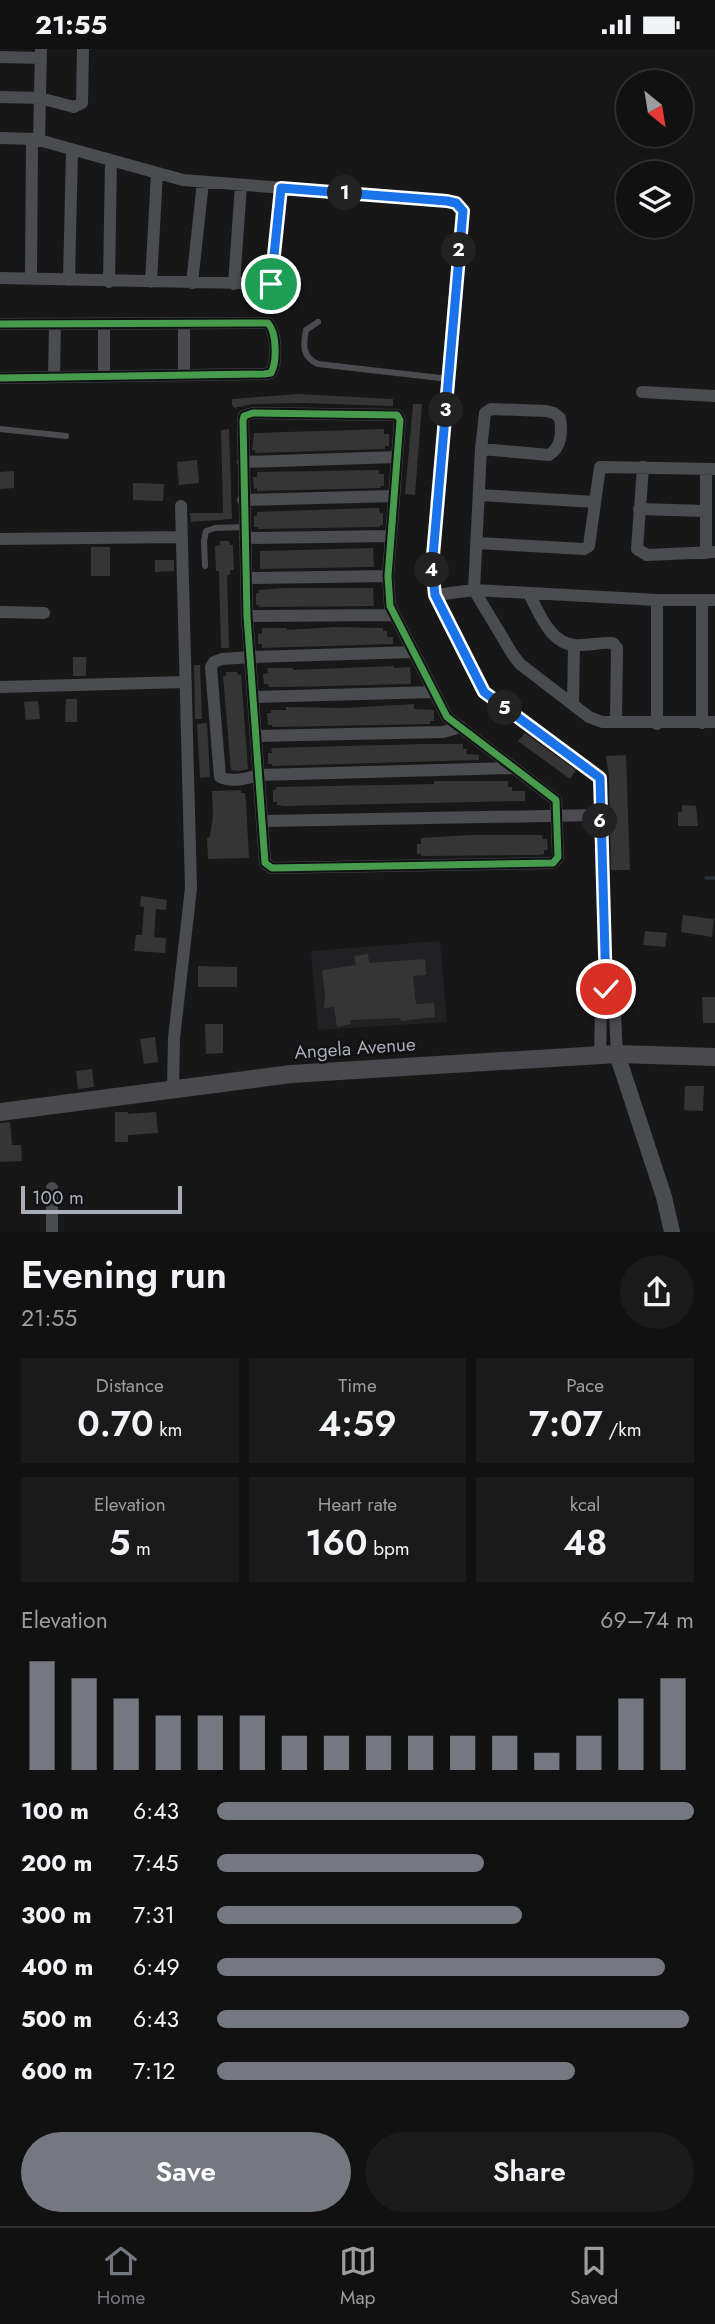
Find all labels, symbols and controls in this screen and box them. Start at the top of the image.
text: 21:55 [35,6,107,44]
north arrow [616,70,693,147]
map controls [616,70,693,238]
button: layers [616,161,693,238]
pin: 1 [328,176,362,211]
text: 1 [340,179,349,206]
pin: 2 [442,233,476,267]
text: 2 [452,236,465,263]
pin [241,254,301,314]
icon: arrive [252,265,290,303]
pin: 3 [428,393,464,427]
text: 3 [440,396,451,423]
pin: 4 [414,553,450,587]
text: 4 [425,556,438,583]
pin: 5 [488,691,522,725]
text: 5 [498,694,511,721]
pin: 6 [582,803,618,839]
text: 6 [593,807,606,834]
pin [576,959,636,1019]
icon: check [587,970,625,1008]
street label: Angela Avenue [293,1030,417,1066]
scale bar [21,1183,182,1215]
text: 100 m [32,1184,84,1211]
text: Evening run [21,1247,227,1302]
button: share [620,1255,694,1329]
text: 21:55 [21,1301,77,1335]
text: Distance [96,1372,164,1399]
text: Time [338,1372,377,1399]
text: Pace [566,1372,604,1399]
text: 0.70 [77,1399,154,1449]
text: 4:59 [318,1399,397,1449]
text: 7:07 [529,1399,603,1449]
text: km [154,1416,182,1443]
text: /km [603,1416,642,1443]
text: Elevation [94,1491,166,1518]
text: Heart rate [318,1491,397,1518]
text: kcal [570,1491,601,1518]
text: 5 [109,1518,130,1568]
text: 160 [305,1518,367,1568]
text: 48 [563,1518,607,1568]
text: m [130,1535,151,1562]
text: bpm [367,1535,410,1562]
text: Elevation [21,1603,108,1637]
text: 69–74 m [600,1603,694,1637]
text: 100 m [21,1794,89,1828]
text: 6:43 [133,1794,179,1828]
text: 200 m [21,1846,92,1880]
text: 7:45 [133,1846,178,1880]
text: 300 m [21,1898,92,1932]
text: 7:31 [133,1898,175,1932]
text: 400 m [21,1950,93,1984]
text: 6:49 [133,1950,180,1984]
text: 500 m [21,2002,92,2036]
text: 6:43 [133,2002,179,2036]
text: 600 m [21,2054,93,2088]
text: 7:12 [133,2054,175,2088]
button: Save [21,2132,351,2212]
button: Share [365,2132,694,2212]
tab: Home [97,2242,145,2311]
tab: Map [339,2242,377,2311]
tab: Saved [570,2242,618,2311]

